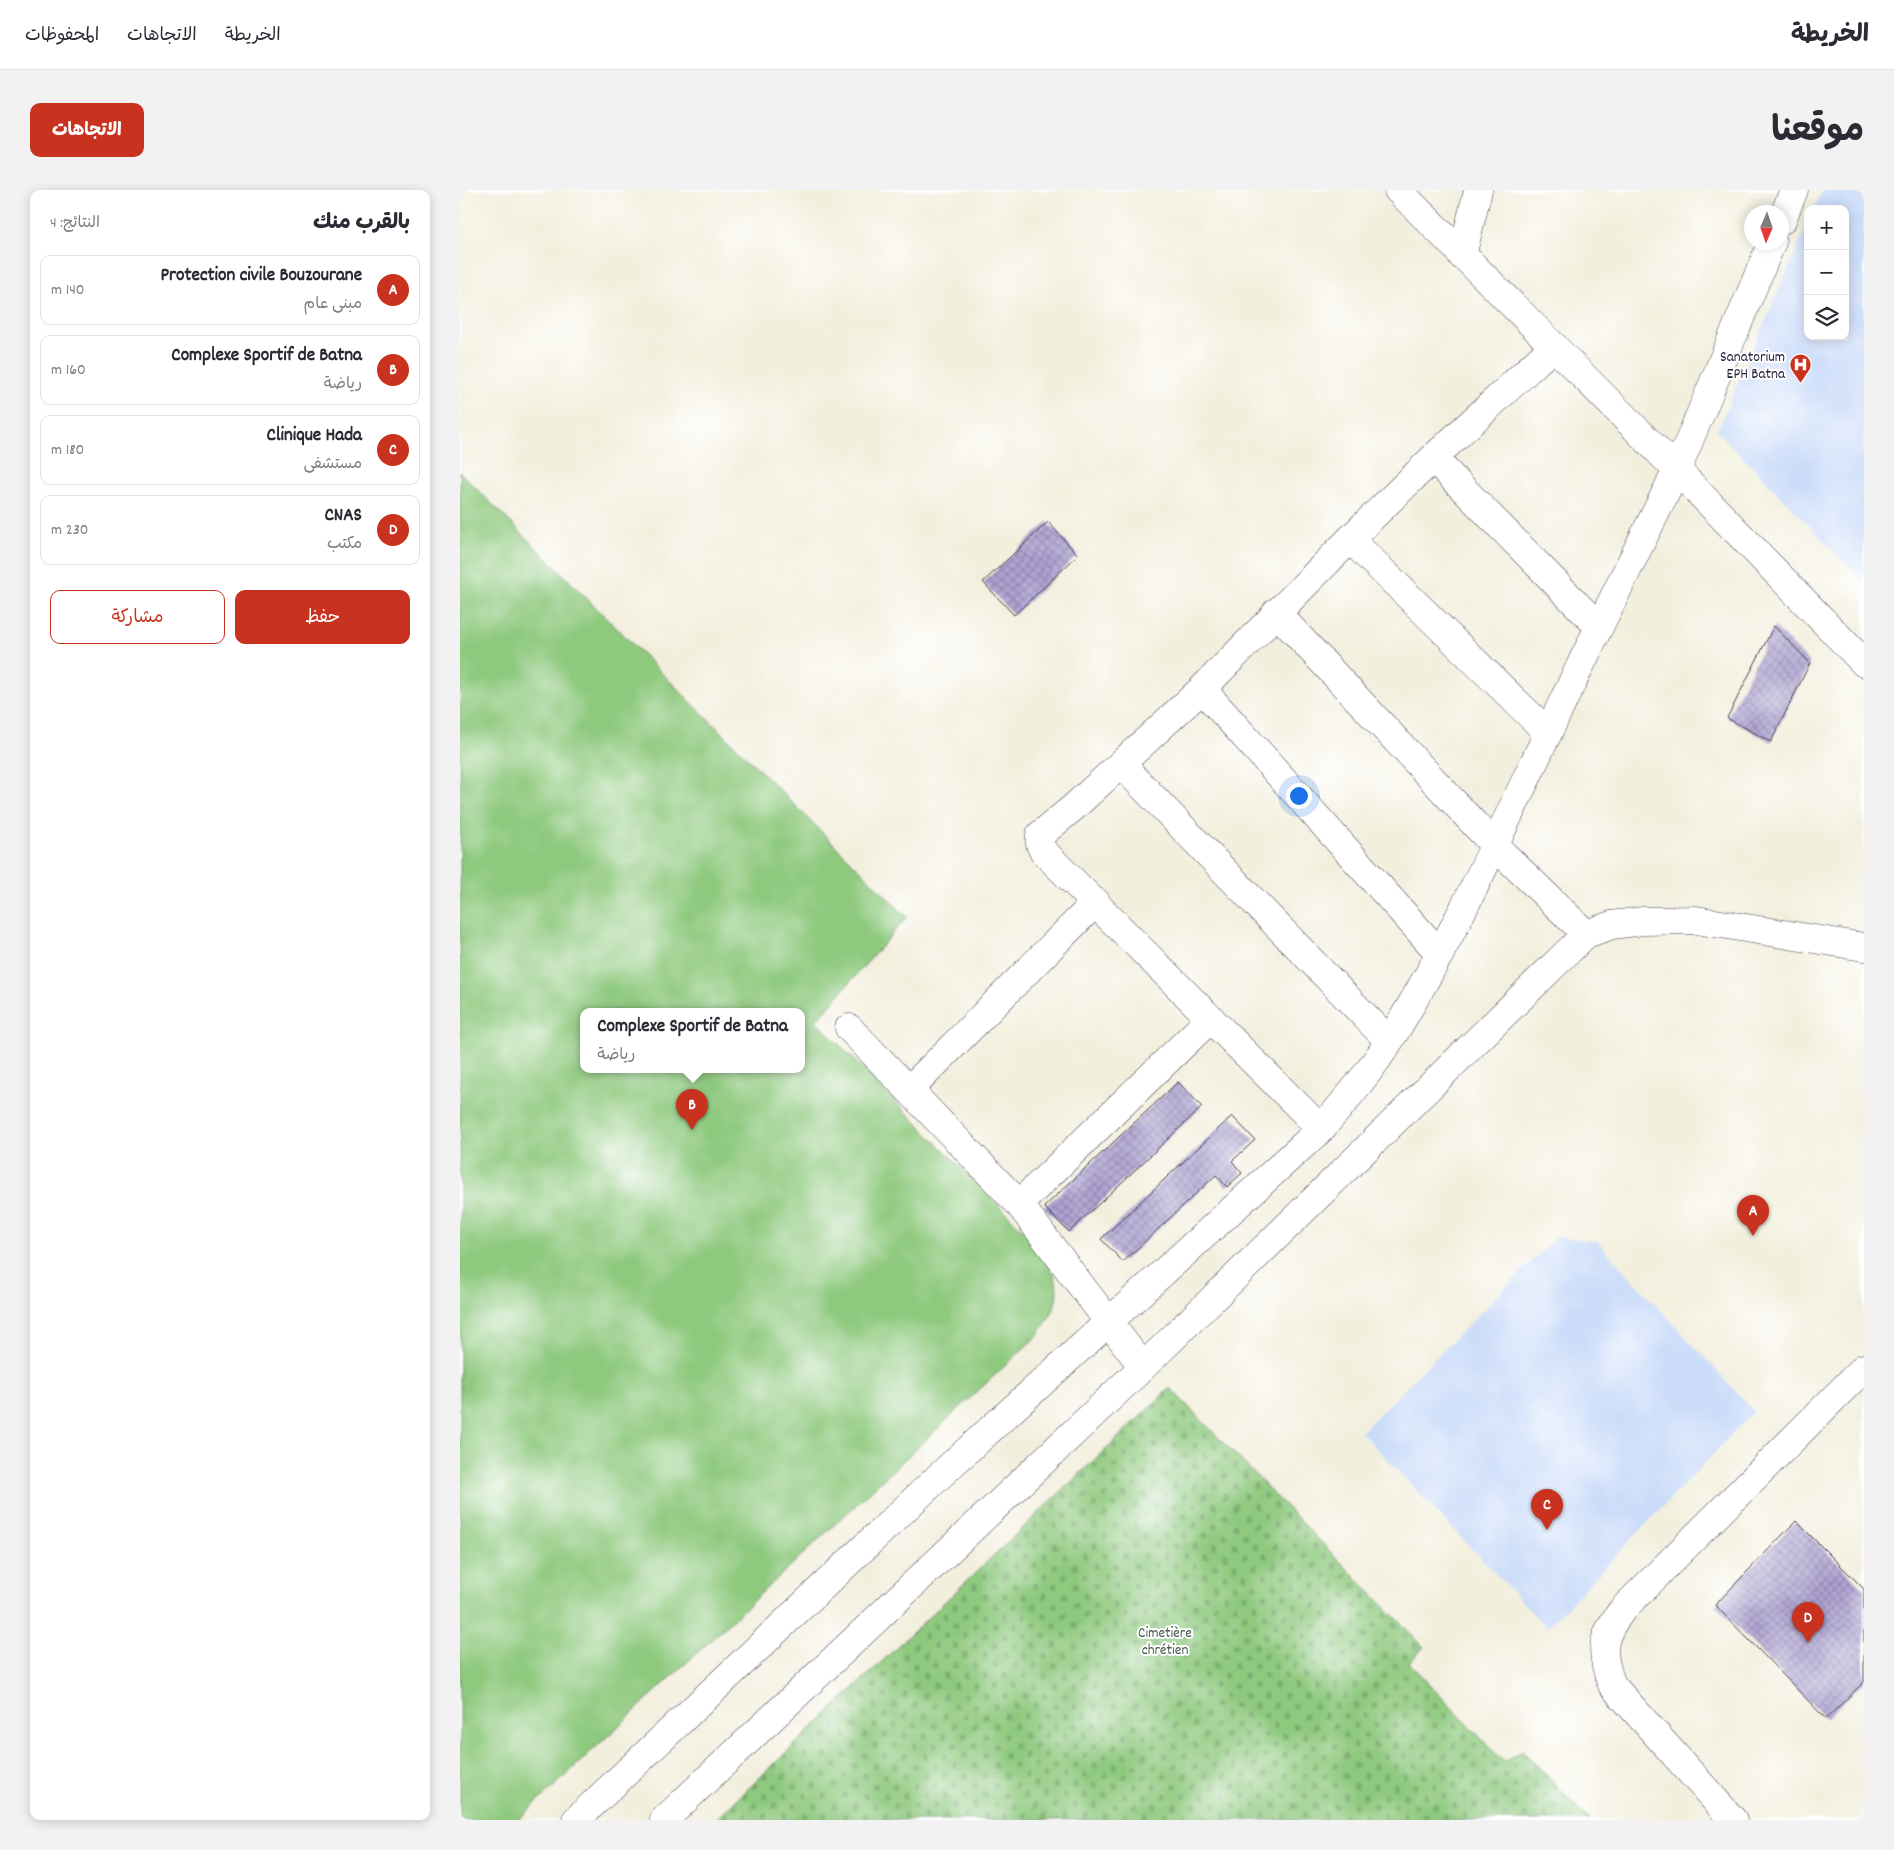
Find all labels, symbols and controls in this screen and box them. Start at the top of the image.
text: الخريطة [1791,19,1869,53]
text: المحفوظات [25,24,99,49]
text: الاتجاهات [127,24,197,49]
text: الخريطة [225,24,281,49]
button: الاتجاهات [30,103,144,157]
text: موقعنا [1771,108,1864,158]
north arrow [1744,205,1789,250]
map controls [1804,205,1849,340]
button: + [1804,205,1849,250]
text: بالقرب منك [313,209,410,239]
text: النتائج: 4 [50,212,100,235]
button: − [1804,250,1849,295]
text: Protection civile Bouzourane [160,263,362,290]
text: 140 m [51,279,85,302]
text: A [389,279,397,302]
text: مبنى عام [304,293,362,316]
button: layers [1804,295,1849,340]
text: Complexe Sportif de Batna [171,343,362,370]
place label: Sanatorium EPH Batna [1720,347,1786,386]
hospital icon: Sanatorium EPH Batna [1789,353,1813,384]
text: 160 m [51,359,86,382]
text: B [389,359,397,382]
text: رياضة [324,373,362,396]
text: Clinique Hada [267,423,362,450]
text: 180 m [51,439,84,462]
text: C [389,439,397,462]
text: مستشفى [303,453,362,476]
text: CNAS [324,503,362,530]
text: 230 m [51,519,89,542]
text: D [389,519,397,542]
text: مكتب [327,533,362,556]
button: مشاركة [50,590,225,644]
button: حفظ [235,590,410,644]
your location [1286,783,1312,809]
popup [580,1008,805,1073]
text: Complexe Sportif de Batna [597,1014,788,1041]
text: رياضة [597,1044,635,1067]
pin: B [676,1089,708,1130]
pin: A [1737,1195,1769,1236]
pin: C [1531,1489,1563,1530]
pin: D [1792,1602,1824,1643]
park label: Cimetière chrétien [1138,1623,1192,1662]

